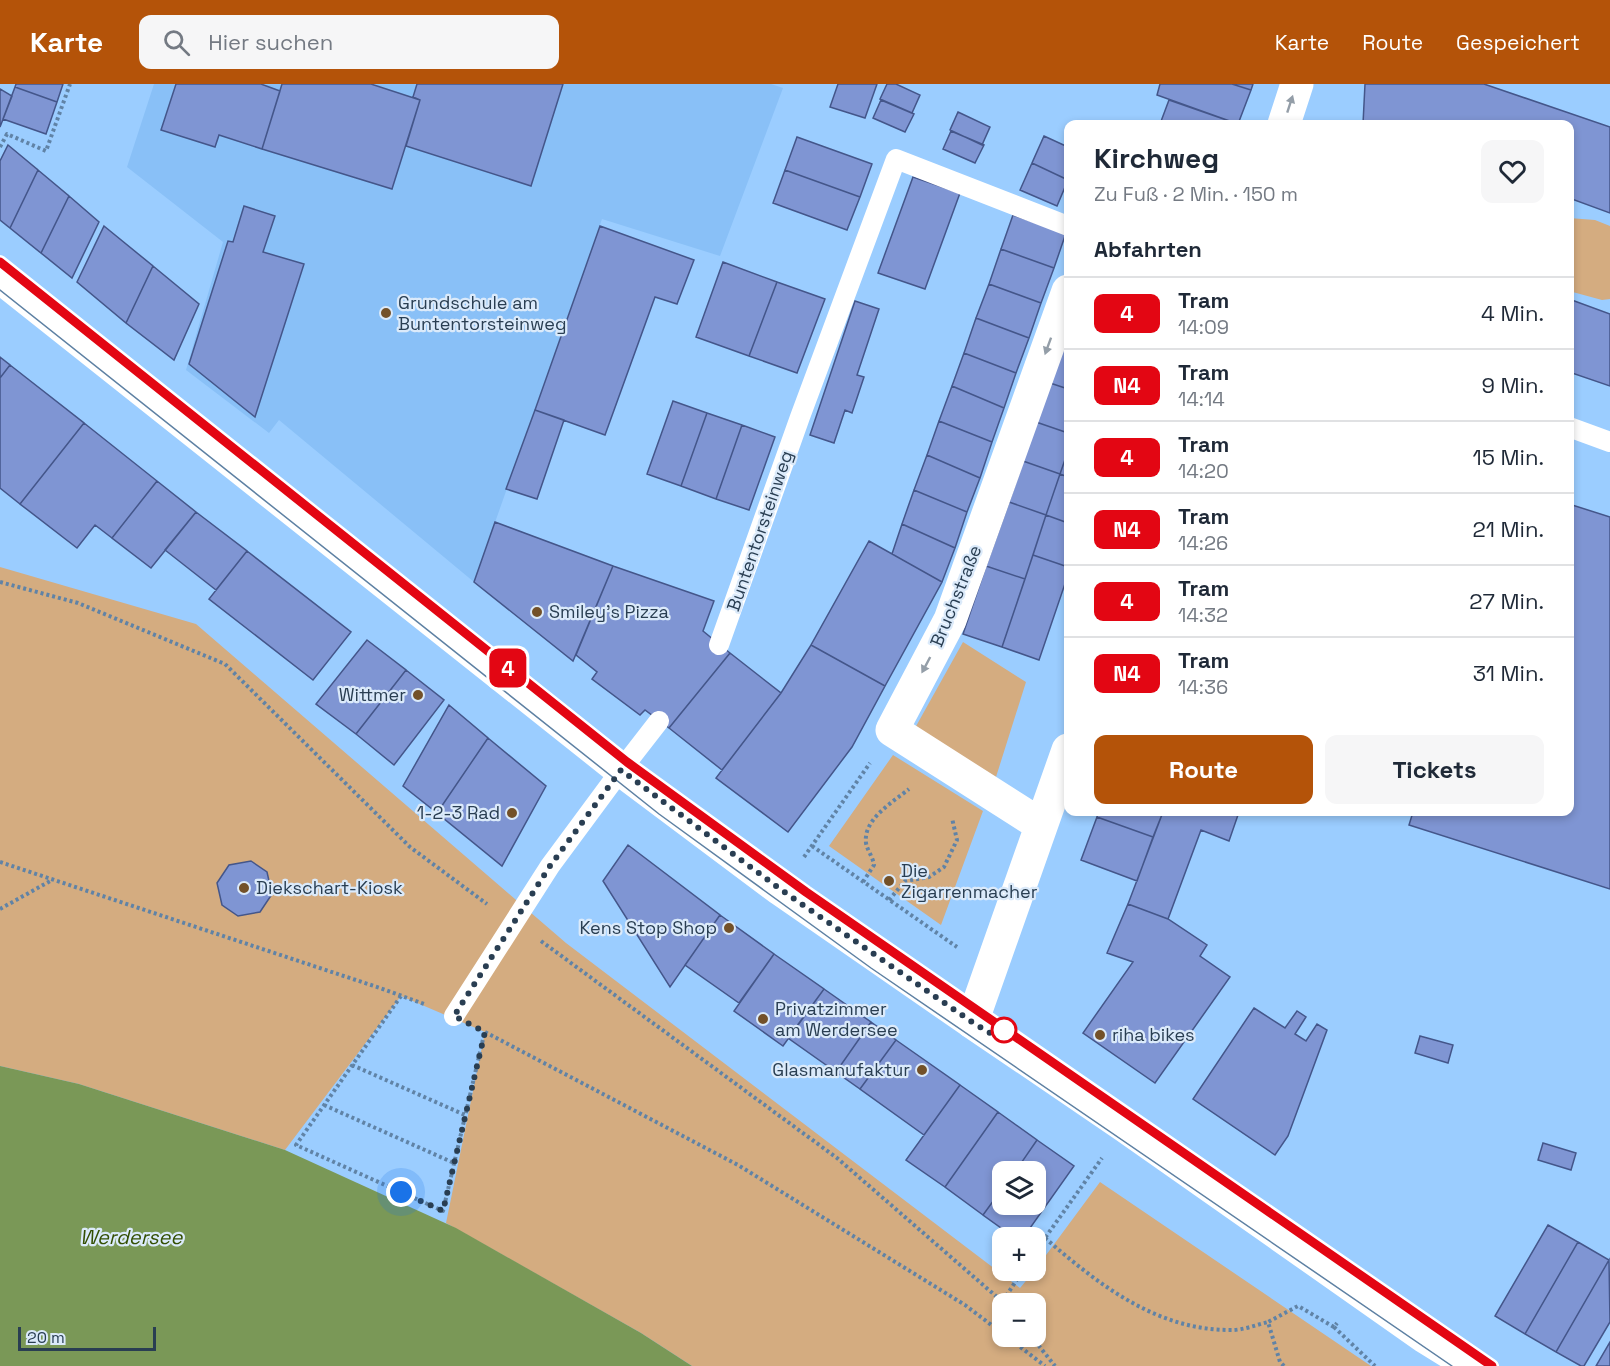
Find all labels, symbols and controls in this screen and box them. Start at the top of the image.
search box [139,15,559,69]
text: Karte [30,24,103,60]
icon: search [160,26,193,59]
text: Hier suchen [208,28,333,56]
text: Karte [1275,29,1329,56]
text: Route [1362,29,1423,56]
text: Gespeichert [1456,29,1580,56]
one-way arrow [1286,95,1295,113]
text: Kirchweg [1094,140,1219,176]
button: heart [1481,140,1544,203]
text: Zu Fuß · 2 Min. · 150 m [1094,181,1298,207]
text: Abfahrten [1094,235,1202,263]
text: Tram [1178,286,1229,314]
place label: Grundschule am Buntentorsteinweg [398,291,566,335]
text: 4 Min. [1481,299,1544,327]
text: 4 [1120,300,1134,327]
marker: Grundschule am Buntentorsteinweg [379,306,393,320]
text: 14:09 [1178,314,1229,340]
one-way arrow [1043,337,1053,355]
text: Tram [1178,358,1229,386]
text: 9 Min. [1481,371,1544,399]
text: N4 [1113,372,1141,399]
text: 14:14 [1178,386,1225,412]
text: Tram [1178,430,1229,458]
text: 15 Min. [1472,443,1544,471]
text: 4 [1120,444,1134,471]
street label: Buntentorsteinweg [721,447,798,614]
text: 14:20 [1178,458,1229,484]
text: Tram [1178,502,1229,530]
text: 21 Min. [1472,515,1544,543]
text: N4 [1113,516,1141,543]
text: 14:26 [1178,530,1228,556]
street label: Bruchstraße [925,542,986,650]
text: Tram [1178,574,1229,602]
text: 27 Min. [1469,587,1544,615]
text: 4 [1120,588,1134,615]
place label: Smiley's Pizza [549,600,669,623]
text: 14:32 [1178,602,1228,628]
marker: Smiley's Pizza [530,605,544,619]
text: Tram [1178,646,1229,674]
line badge: 4 [488,648,528,688]
text: 4 [501,655,515,682]
one-way arrow [922,657,931,674]
text: 31 Min. [1473,659,1544,687]
text: N4 [1113,660,1141,687]
text: 14:36 [1178,674,1228,700]
place label: Wittmer [339,683,406,706]
marker: Wittmer [411,688,425,702]
button: Route [1094,735,1313,804]
button: Tickets [1325,735,1544,804]
place label: 1-2-3 Rad [417,801,500,824]
marker: 1-2-3 Rad [505,806,519,820]
place label: Die Zigarrenmacher [901,859,1038,903]
marker: Die Zigarrenmacher [882,874,896,888]
place label: Diekschart-Kiosk [256,876,403,899]
marker: Diekschart-Kiosk [237,881,251,895]
place label: Kens Stop Shop [579,916,717,939]
marker: Kens Stop Shop [722,921,736,935]
place label: Privatzimmer am Werdersee [775,997,898,1041]
marker: Privatzimmer am Werdersee [756,1012,770,1026]
unlabelled marker [991,1017,1017,1043]
place label: riha bikes [1112,1023,1195,1046]
marker: riha bikes [1093,1028,1107,1042]
place label: Glasmanufaktur [772,1058,910,1081]
marker: Glasmanufaktur [915,1063,929,1077]
map controls [992,1161,1046,1347]
button: layers [992,1161,1046,1215]
your location [386,1177,416,1207]
water label: Werdersee [80,1224,183,1250]
button: + [992,1227,1046,1281]
button: − [992,1293,1046,1347]
scale bar [18,1324,156,1352]
text: 20 m [27,1327,65,1348]

